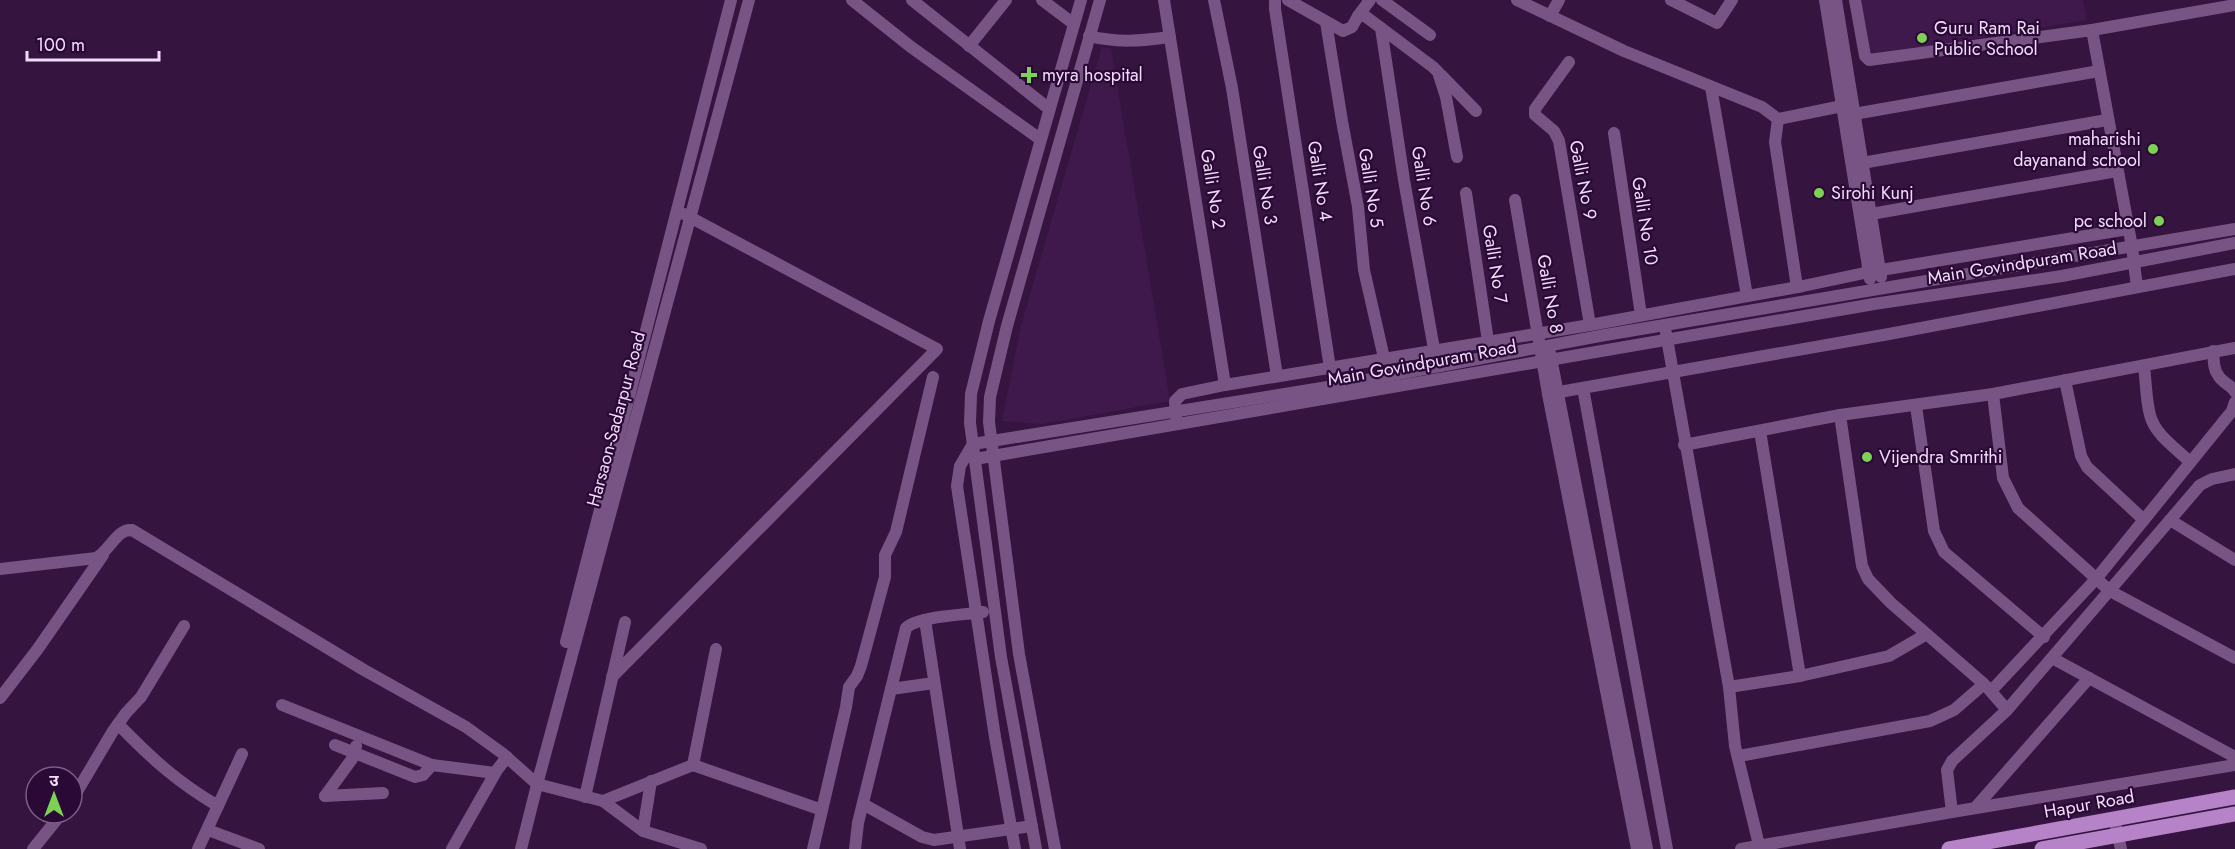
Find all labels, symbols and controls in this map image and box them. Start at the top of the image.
place label: Guru Ram Rai Public School [1934,15,2040,62]
scale bar [27,24,159,62]
marker: Guru Ram Rai Public School [1915,31,1929,45]
text: 100 m [36,32,85,58]
place label: myra hospital [1042,62,1143,88]
marker: myra hospital [1020,66,1038,84]
place label: maharishi dayanand school [2013,126,2141,173]
street label: Galli No 9 [1563,138,1603,222]
street label: Galli No 4 [1301,139,1339,223]
marker: maharishi dayanand school [2146,142,2160,156]
street label: Galli No 3 [1246,143,1284,227]
street label: Galli No 6 [1405,144,1443,228]
street label: Galli No 5 [1352,146,1390,230]
street label: Galli No 2 [1194,147,1232,231]
street label: Galli No 10 [1625,175,1665,267]
place label: Sirohi Kunj [1831,180,1914,206]
marker: Sirohi Kunj [1812,186,1826,200]
place label: pc school [2074,208,2147,234]
marker: pc school [2152,214,2166,228]
street label: Galli No 7 [1476,223,1514,306]
street label: Main Govindpuram Road [1925,235,2119,291]
street label: Galli No 8 [1530,252,1570,336]
street label: Harsaon-Sadarpur Road [580,329,652,509]
street label: Main Govindpuram Road [1325,334,1519,392]
place label: Vijendra Smrithi [1879,444,2002,470]
marker: Vijendra Smrithi [1860,450,1874,464]
north arrow [24,765,84,825]
text: उ [49,769,59,792]
street label: Hapur Road [2042,783,2136,825]

